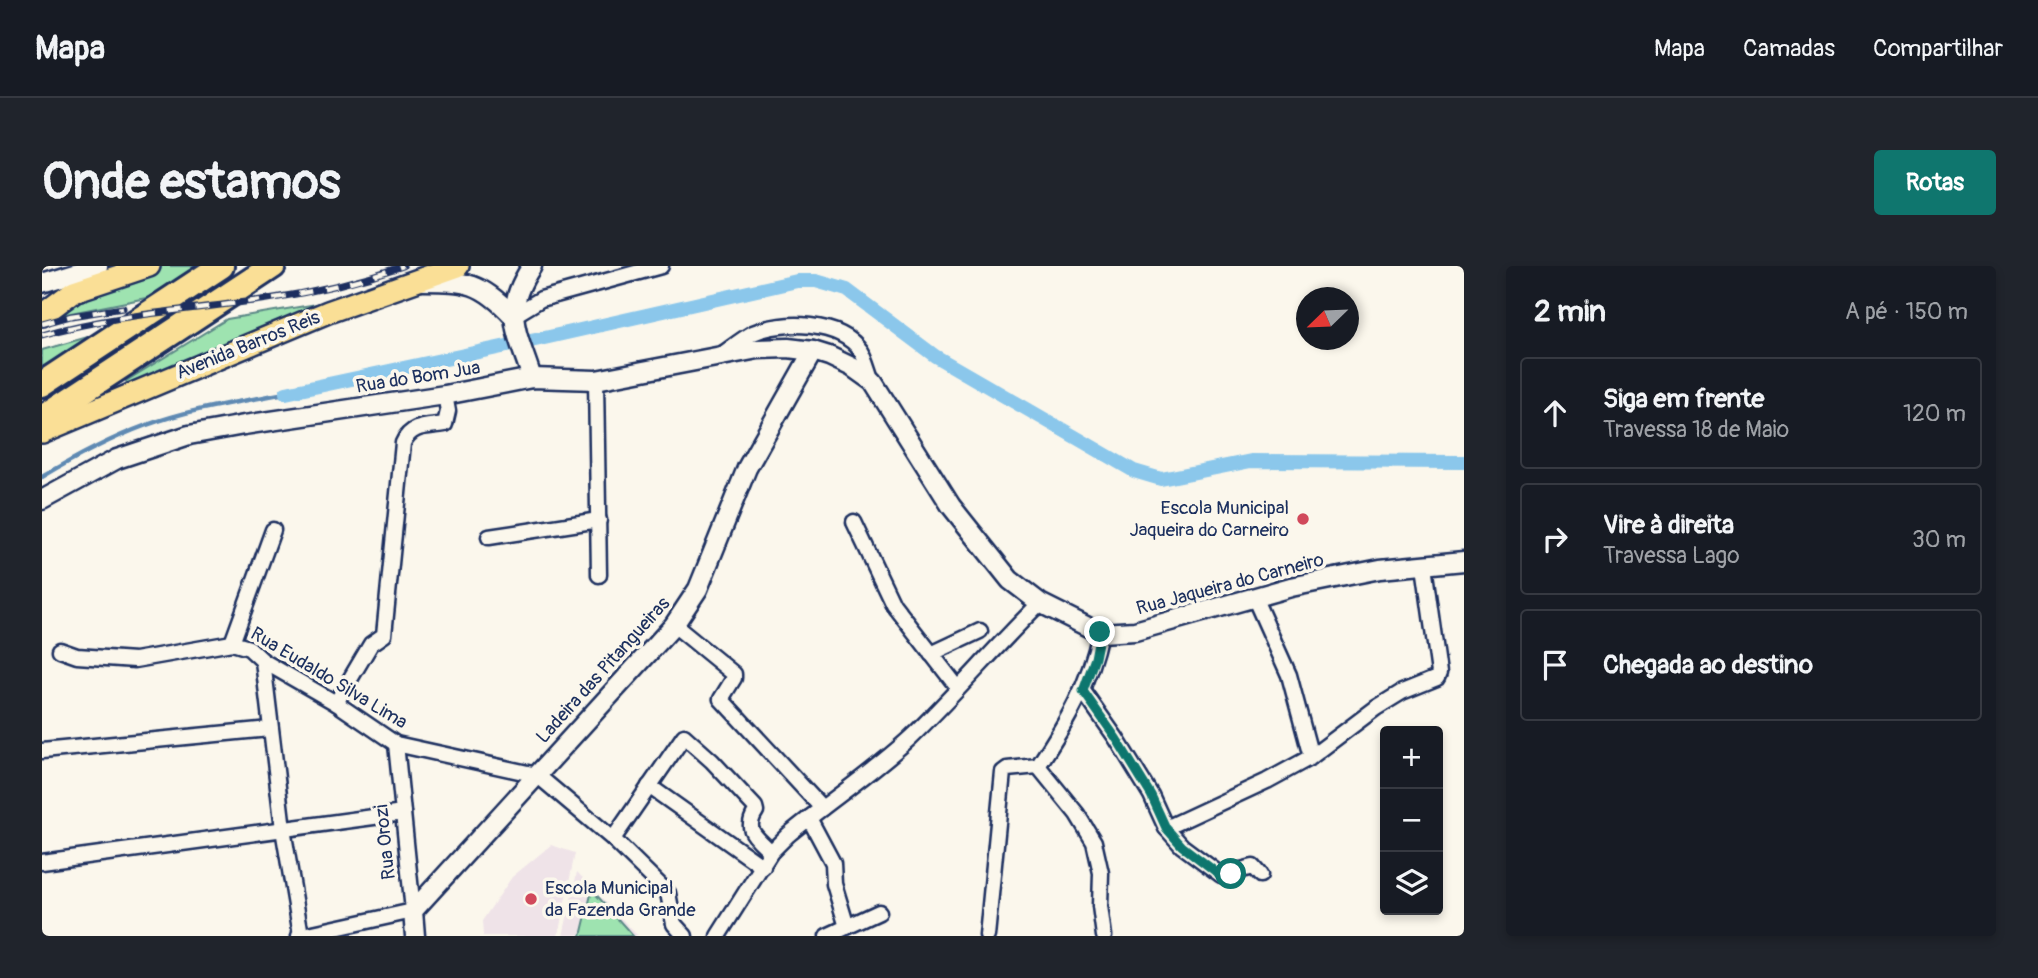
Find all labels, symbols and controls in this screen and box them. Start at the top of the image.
text: Mapa [35,28,105,69]
text: Mapa [1654,34,1705,63]
text: Camadas [1743,34,1835,63]
text: Compartilhar [1873,34,2003,63]
button: Rotas [1874,150,1996,215]
text: Onde estamos [42,152,340,213]
north arrow [1296,287,1359,350]
text: 2 min [1534,293,1606,330]
text: A pé · 150 m [1845,297,1968,326]
street label: Avenida Barros Reis [173,305,324,385]
street label: Rua do Bom Jua [354,355,482,399]
text: Siga em frente [1603,383,1764,415]
icon: ahead [1536,394,1574,432]
text: 120 m [1903,399,1966,428]
text: Travessa 18 de Maio [1603,415,1789,444]
place label: Escola Municipal Jaqueira do Carneiro [1129,496,1289,542]
text: Vire à direita [1603,509,1734,541]
marker: Escola Municipal Jaqueira do Carneiro [1295,511,1311,527]
icon: right [1536,520,1574,558]
text: 30 m [1912,525,1966,554]
text: Travessa Lago [1603,541,1740,570]
street label: Rua Jaqueira do Carneiro [1134,547,1326,621]
street label: Ladeira das Pitangueiras [531,591,675,748]
route end [1084,616,1115,647]
street label: Rua Eudaldo Silva Lima [246,622,412,734]
icon: arrive [1536,646,1574,684]
text: Chegada ao destino [1603,649,1813,681]
map controls [1380,726,1443,915]
button: + [1380,726,1443,789]
button: − [1380,789,1443,852]
street label: Rua Orozi [369,803,401,881]
button: layers [1380,852,1443,915]
route start [1215,858,1246,889]
place label: Escola Municipal da Fazenda Grande [545,876,696,922]
marker: Escola Municipal da Fazenda Grande [523,891,539,907]

